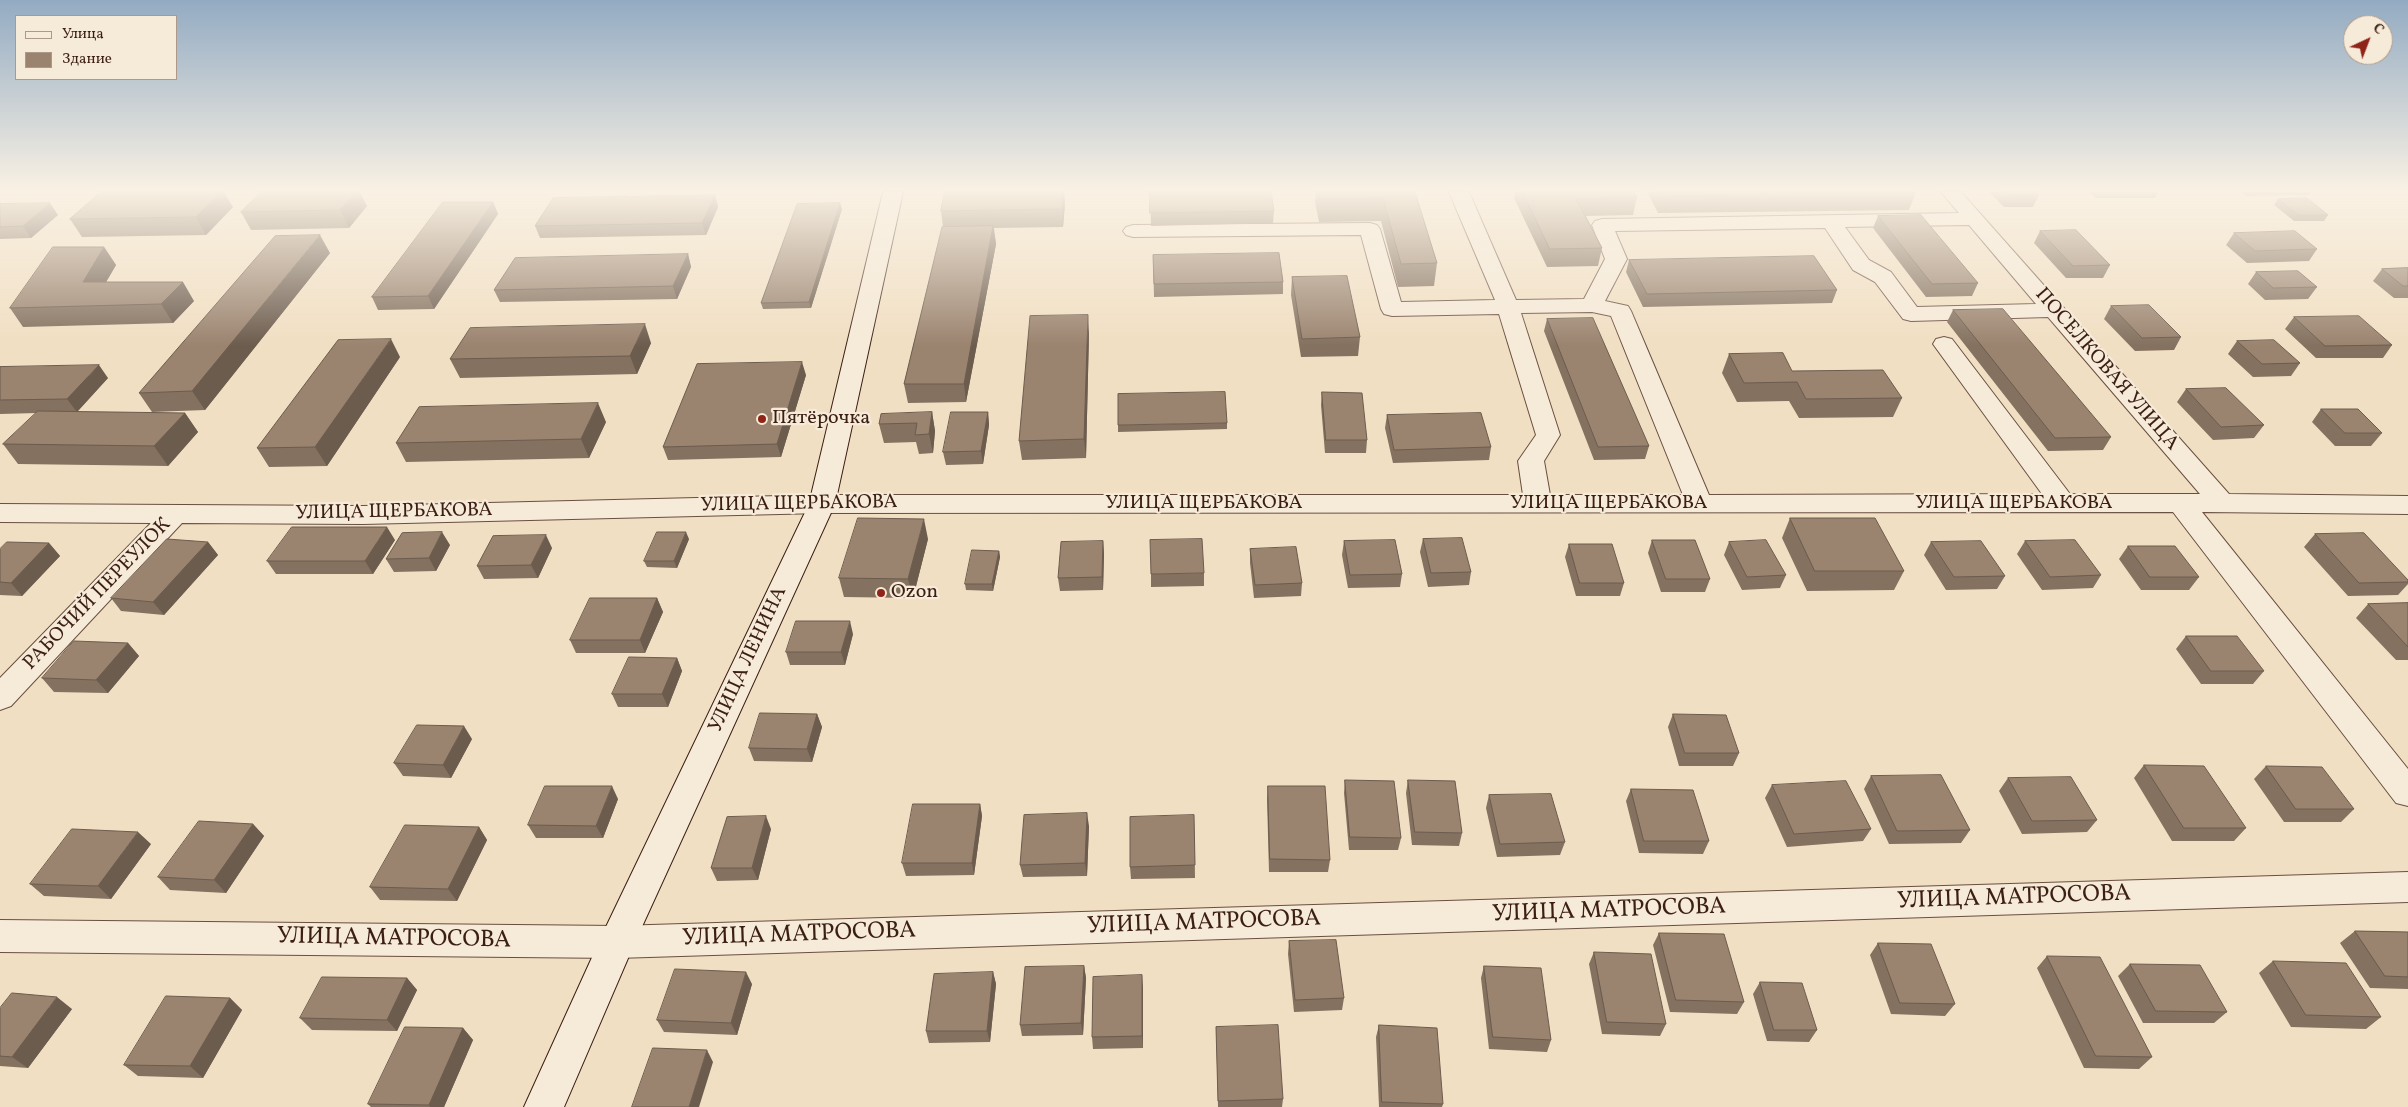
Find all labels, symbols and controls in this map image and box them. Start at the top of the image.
legend [15,15,178,80]
north arrow [2343,15,2393,65]
text: С [2368,19,2388,39]
text: Улица [62,24,104,45]
text: Здание [62,49,112,70]
street label: ПОСЕЛКОВАЯ УЛИЦА [2029,284,2183,456]
place label: Пятёрочка [772,407,870,431]
marker: Пятёрочка [756,413,768,425]
street label: УЛИЦА ЩЕРБАКОВА [700,491,898,519]
street label: УЛИЦА ЩЕРБАКОВА [1105,492,1303,516]
street label: УЛИЦА ЩЕРБАКОВА [1510,492,1708,516]
street label: УЛИЦА ЩЕРБАКОВА [1915,492,2113,516]
street label: УЛИЦА ЩЕРБАКОВА [295,499,493,527]
street label: РАБОЧИЙ ПЕРЕУЛОК [19,514,177,676]
place label: Ozon [891,581,938,605]
street label: УЛИЦА ЛЕНИНА [705,583,793,737]
marker: Ozon [875,587,887,599]
street label: УЛИЦА МАТРОСОВА [1896,881,2132,917]
street label: УЛИЦА МАТРОСОВА [1491,894,1727,930]
street label: УЛИЦА МАТРОСОВА [1086,906,1322,942]
street label: УЛИЦА МАТРОСОВА [681,918,917,954]
street label: УЛИЦА МАТРОСОВА [277,924,511,956]

